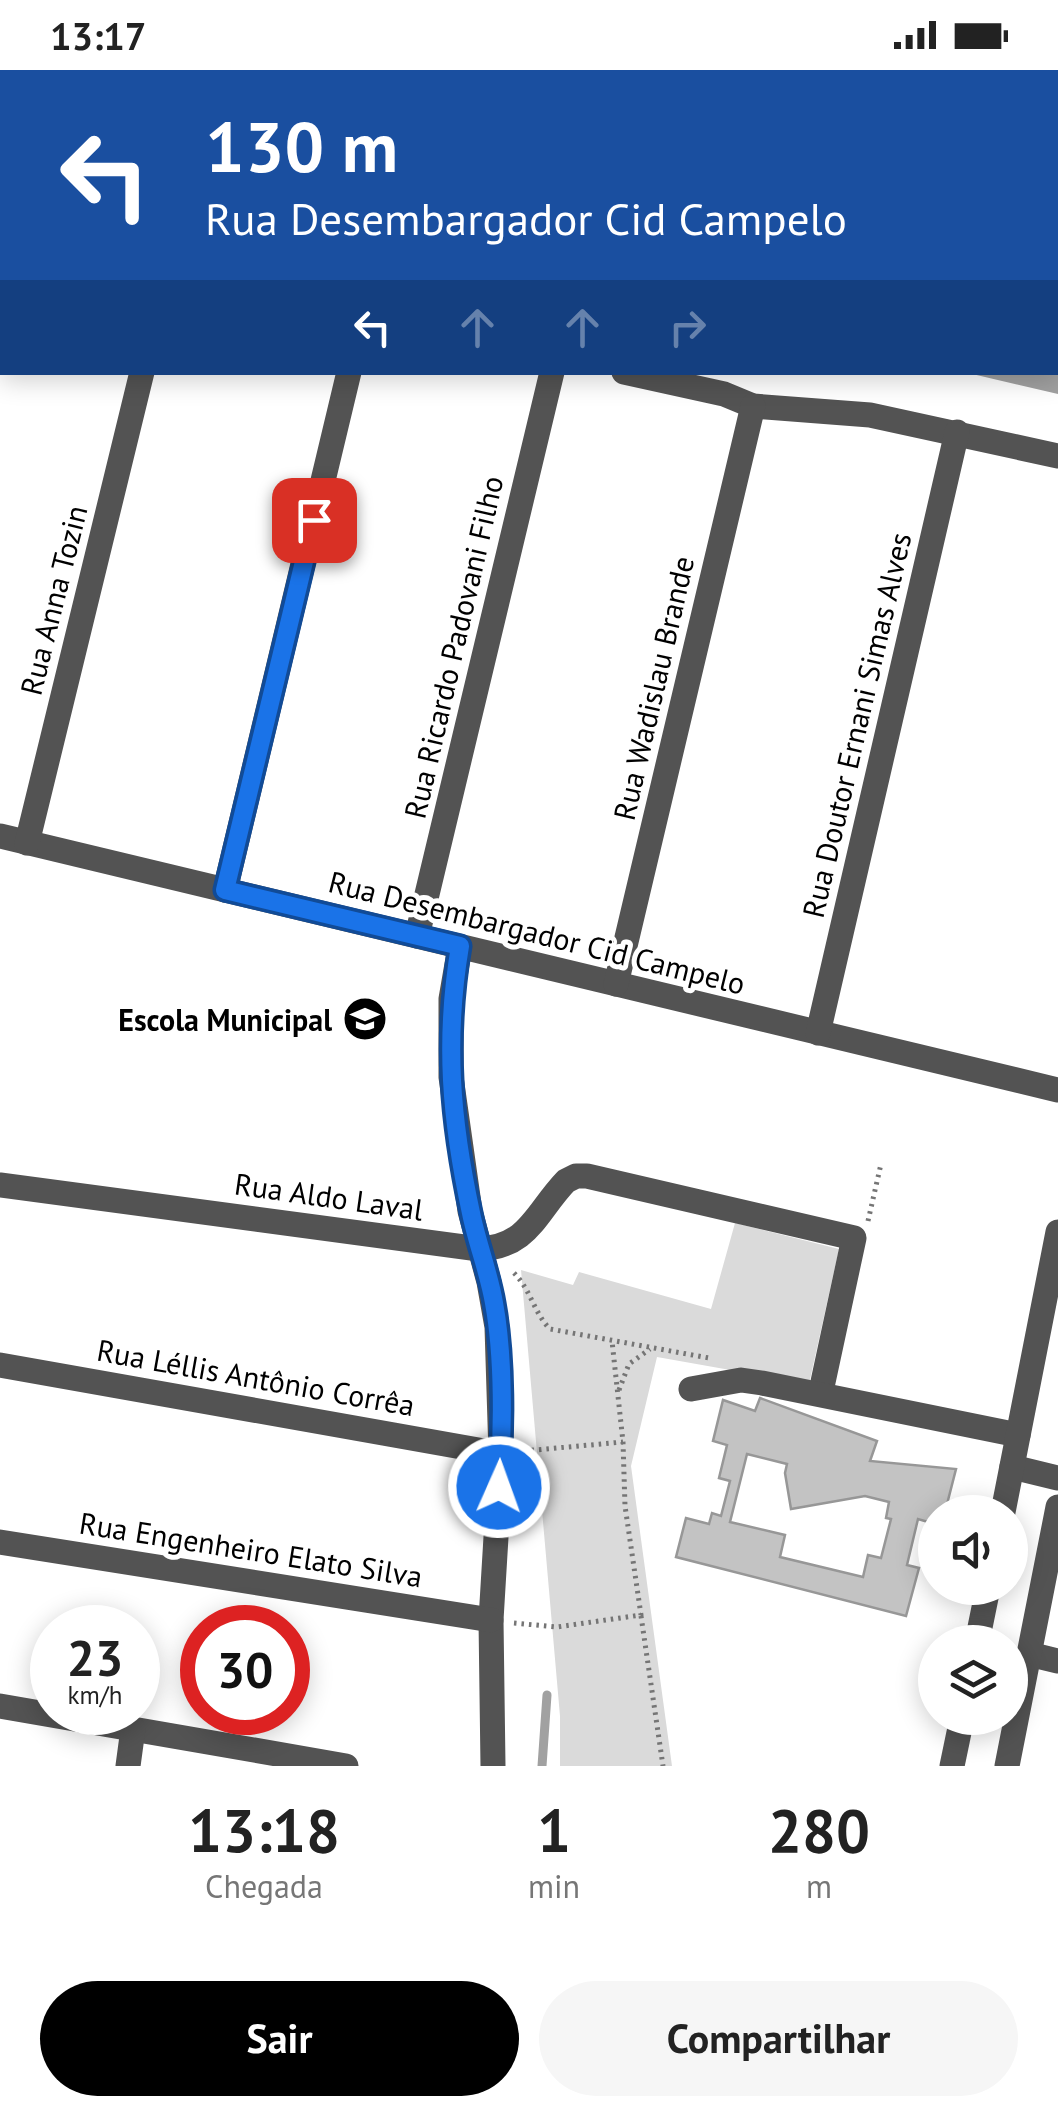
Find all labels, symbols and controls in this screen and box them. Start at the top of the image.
text: 13:17 [50,11,146,60]
text: 130 m [205,101,398,191]
icon: left [40,110,170,240]
text: Rua Desembargador Cid Campelo [205,189,847,247]
icon: left [345,300,400,355]
icon: ahead [450,300,505,355]
icon: ahead [555,300,610,355]
icon: right [660,300,715,355]
street label: Rua Ricardo Padovani Filho [395,472,511,822]
pin [272,478,357,563]
icon: arrive [287,493,342,548]
street label: Rua Anna Tozin [11,501,95,699]
street label: Rua Doutor Ernani Simas Alves [793,529,919,921]
street label: Rua Wadislau Brande [604,552,702,824]
street label: Rua Desembargador Cid Campelo [325,861,749,1003]
school or university icon: Escola Municipal [342,996,388,1042]
place label: Escola Municipal [118,1000,332,1039]
street label: Rua Aldo Laval [232,1163,426,1229]
street label: Rua Léllis Antônio Corrêa [94,1330,418,1424]
position arrow [447,1435,551,1539]
map controls [918,1495,1028,1735]
button: sound [918,1495,1028,1605]
street label: Rua Engenheiro Elato Silva [77,1503,425,1595]
speed limit sign: 30 [180,1605,310,1735]
text: 23 [67,1625,123,1690]
button: layers [918,1625,1028,1735]
text: km/h [68,1679,122,1711]
text: 13:18 [188,1791,340,1869]
text: 1 [537,1791,571,1869]
text: 280 [768,1791,870,1869]
text: Chegada [205,1865,323,1907]
text: min [528,1865,580,1907]
text: m [806,1865,832,1907]
button: Sair [40,1981,519,2096]
button: Compartilhar [539,1981,1018,2096]

